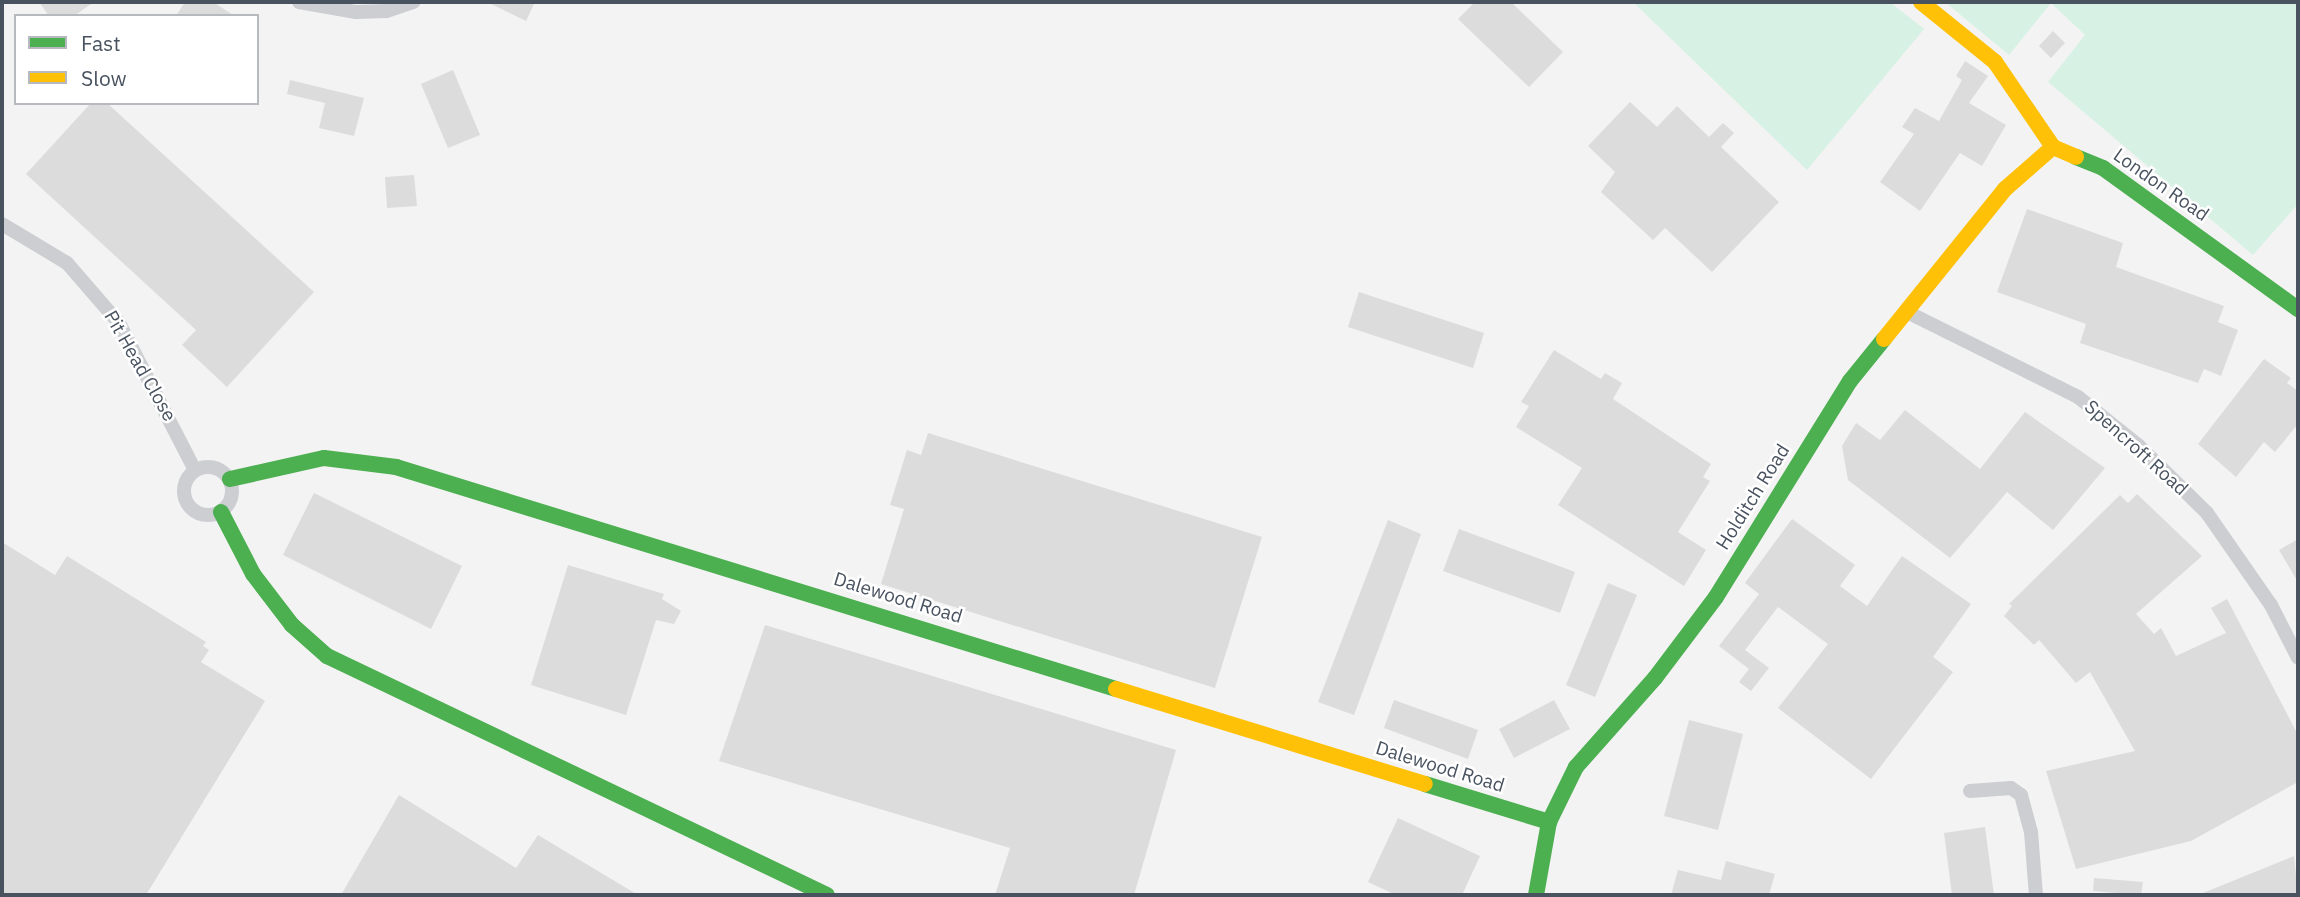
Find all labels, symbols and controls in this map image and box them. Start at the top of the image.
legend [14,14,259,105]
text: Fast [81,29,121,57]
text: Slow [81,64,127,92]
street label: London Road [2109,144,2213,226]
street label: Pit Head Close [99,307,181,425]
street label: Spencroft Road [2080,396,2192,500]
street label: Holditch Road [1712,440,1794,554]
street label: Dalewood Road [831,568,965,628]
street label: Dalewood Road [1373,737,1507,797]

